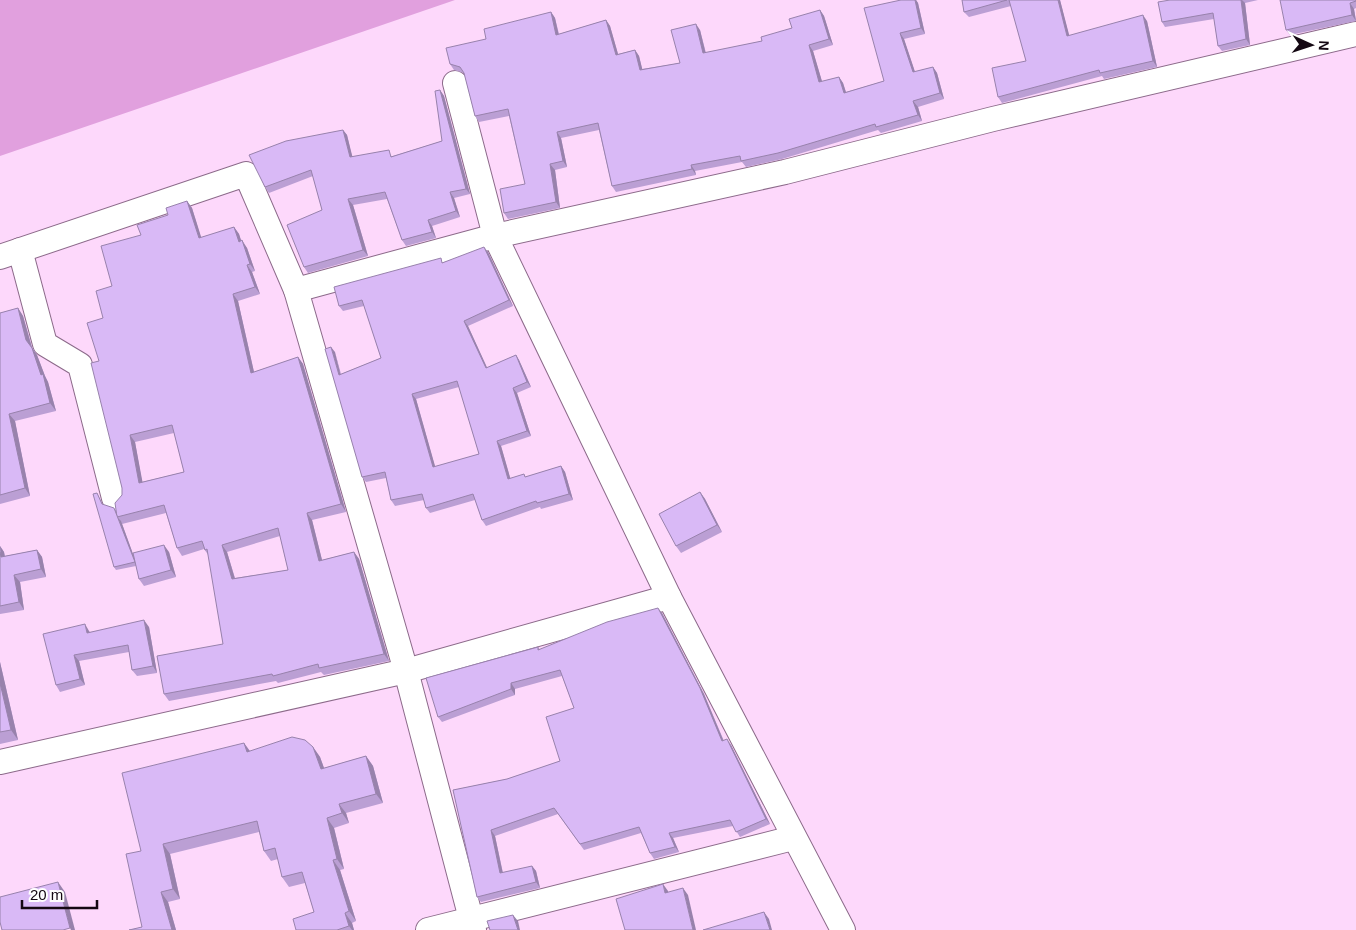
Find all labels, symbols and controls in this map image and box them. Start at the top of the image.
north arrow [1286,20,1336,70]
text: N [1316,40,1332,51]
scale bar [22,878,98,910]
text: 20 m [30,886,63,903]

